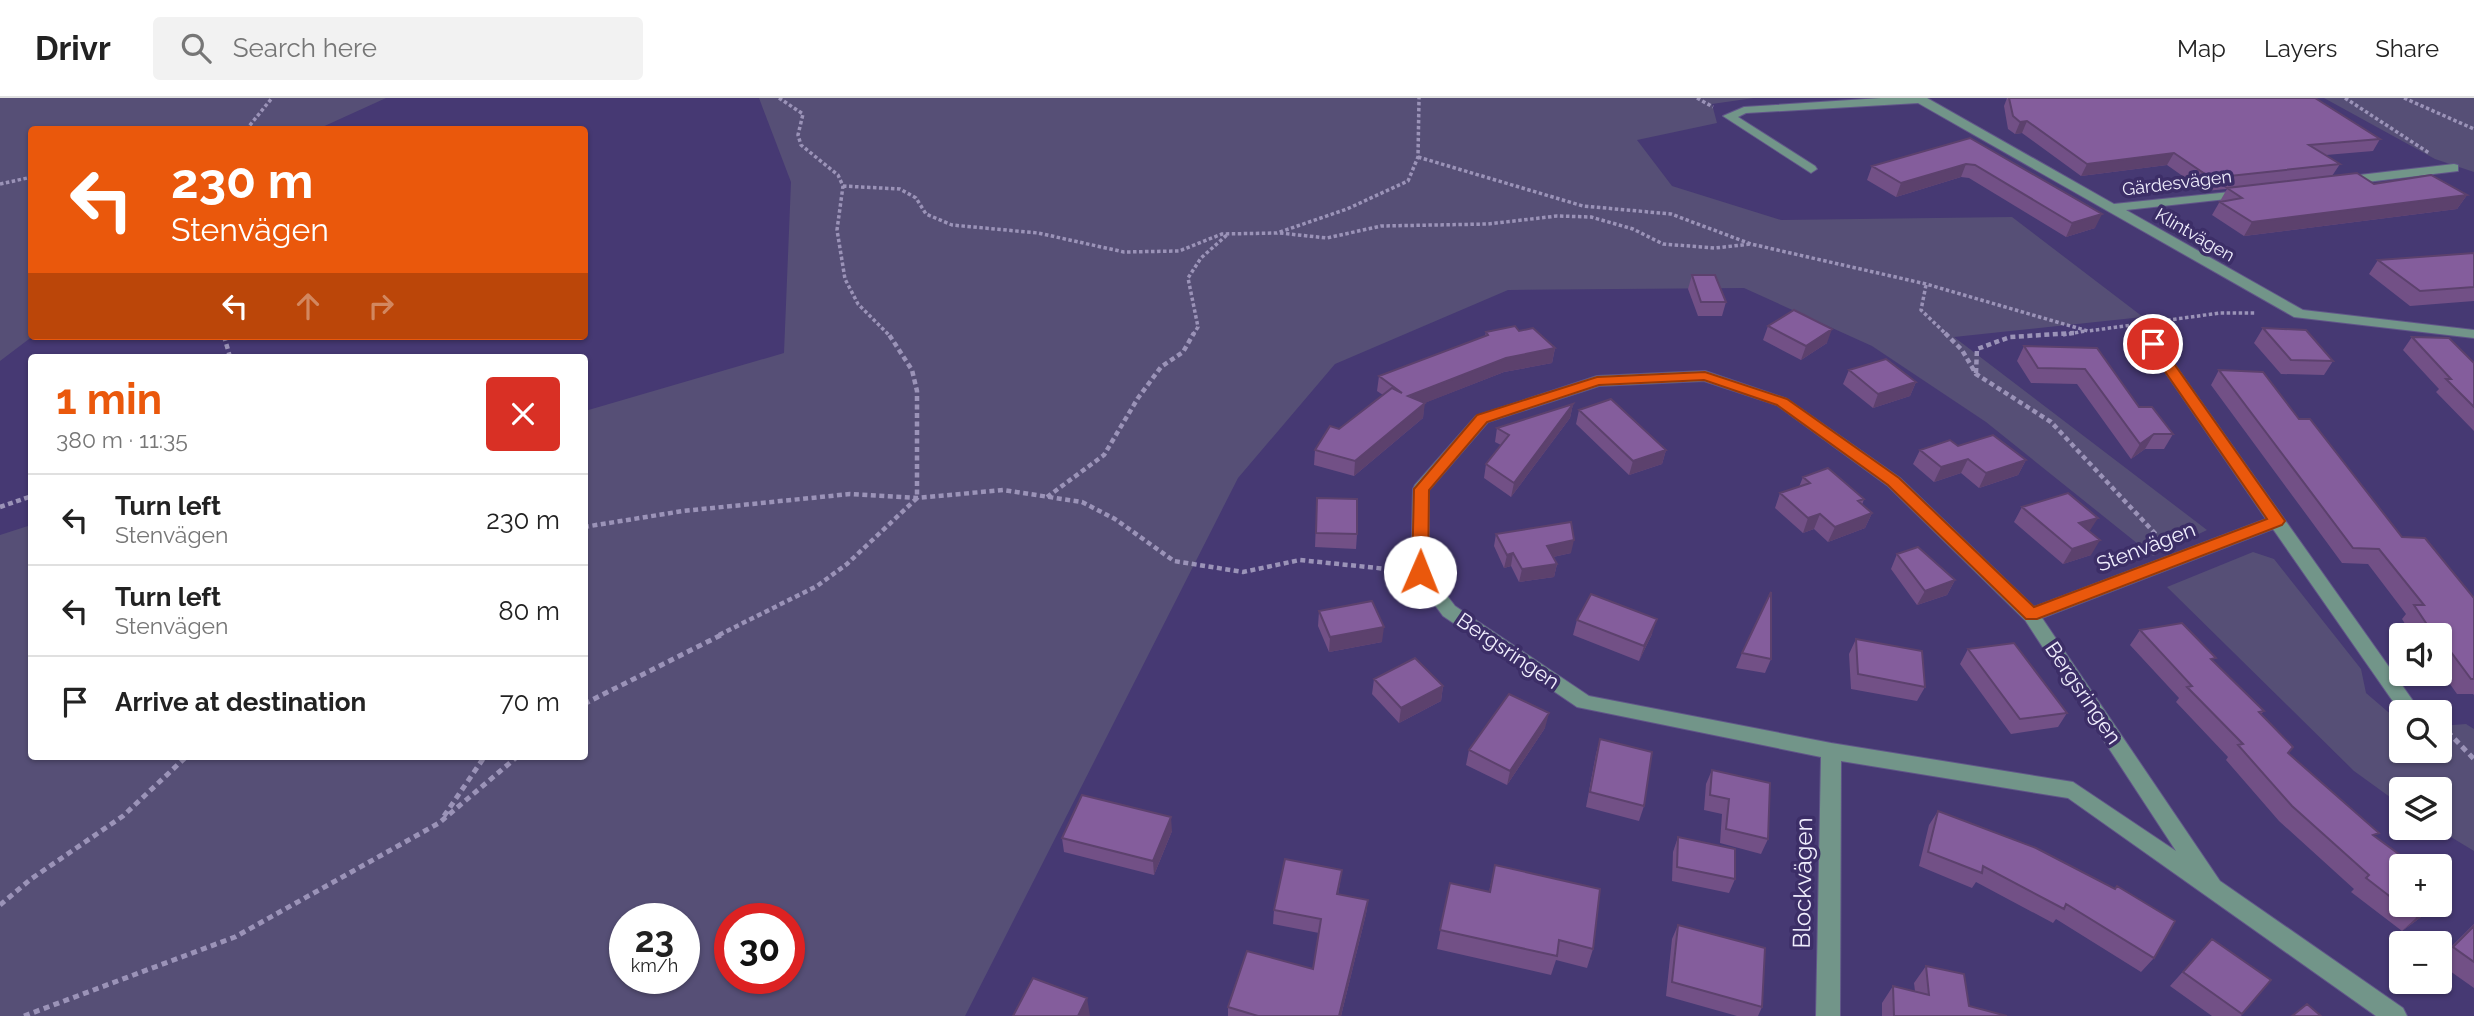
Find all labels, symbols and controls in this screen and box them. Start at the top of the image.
search box [153,17,643,80]
text: Drivr [35,29,111,68]
icon: search [177,29,215,67]
text: Search here [233,33,377,63]
text: Map [2177,34,2226,63]
text: Layers [2264,34,2337,63]
text: Share [2375,34,2439,63]
text: 230 m [171,152,313,209]
icon: left [56,154,147,245]
street label: Gärdesvägen [2121,165,2233,200]
street label: Klintvägen [2152,203,2239,266]
text: Stenvägen [171,211,329,248]
icon: left [216,287,254,325]
icon: ahead [289,287,327,325]
icon: right [362,287,400,325]
pin [2123,314,2183,374]
icon: arrive [2134,325,2172,363]
text: 1 min [56,375,162,424]
button: close [486,377,560,451]
text: 380 m · 11:35 [56,426,188,453]
text: Turn left [115,491,221,521]
icon: left [56,501,94,539]
text: 230 m [486,505,560,535]
street label: Stenvägen [2093,516,2199,577]
text: Stenvägen [115,521,229,548]
position arrow [1383,535,1457,609]
text: Turn left [115,582,221,612]
icon: left [56,592,94,630]
text: 80 m [498,596,560,626]
street label: Bergsringen [1452,607,1564,694]
text: Stenvägen [115,612,229,639]
map controls [2389,623,2452,994]
button: sound [2389,623,2452,686]
street label: Bergsringen [2040,637,2127,749]
icon: arrive [56,683,94,721]
text: Arrive at destination [115,687,366,717]
text: 70 m [500,687,560,717]
button: search [2389,700,2452,763]
button: layers [2389,777,2452,840]
street label: Blockvägen [1787,817,1818,949]
button: + [2389,854,2452,917]
speed limit sign: 30 [714,903,805,994]
text: 23 [635,919,674,960]
button: − [2389,931,2452,994]
text: km/h [631,955,678,976]

